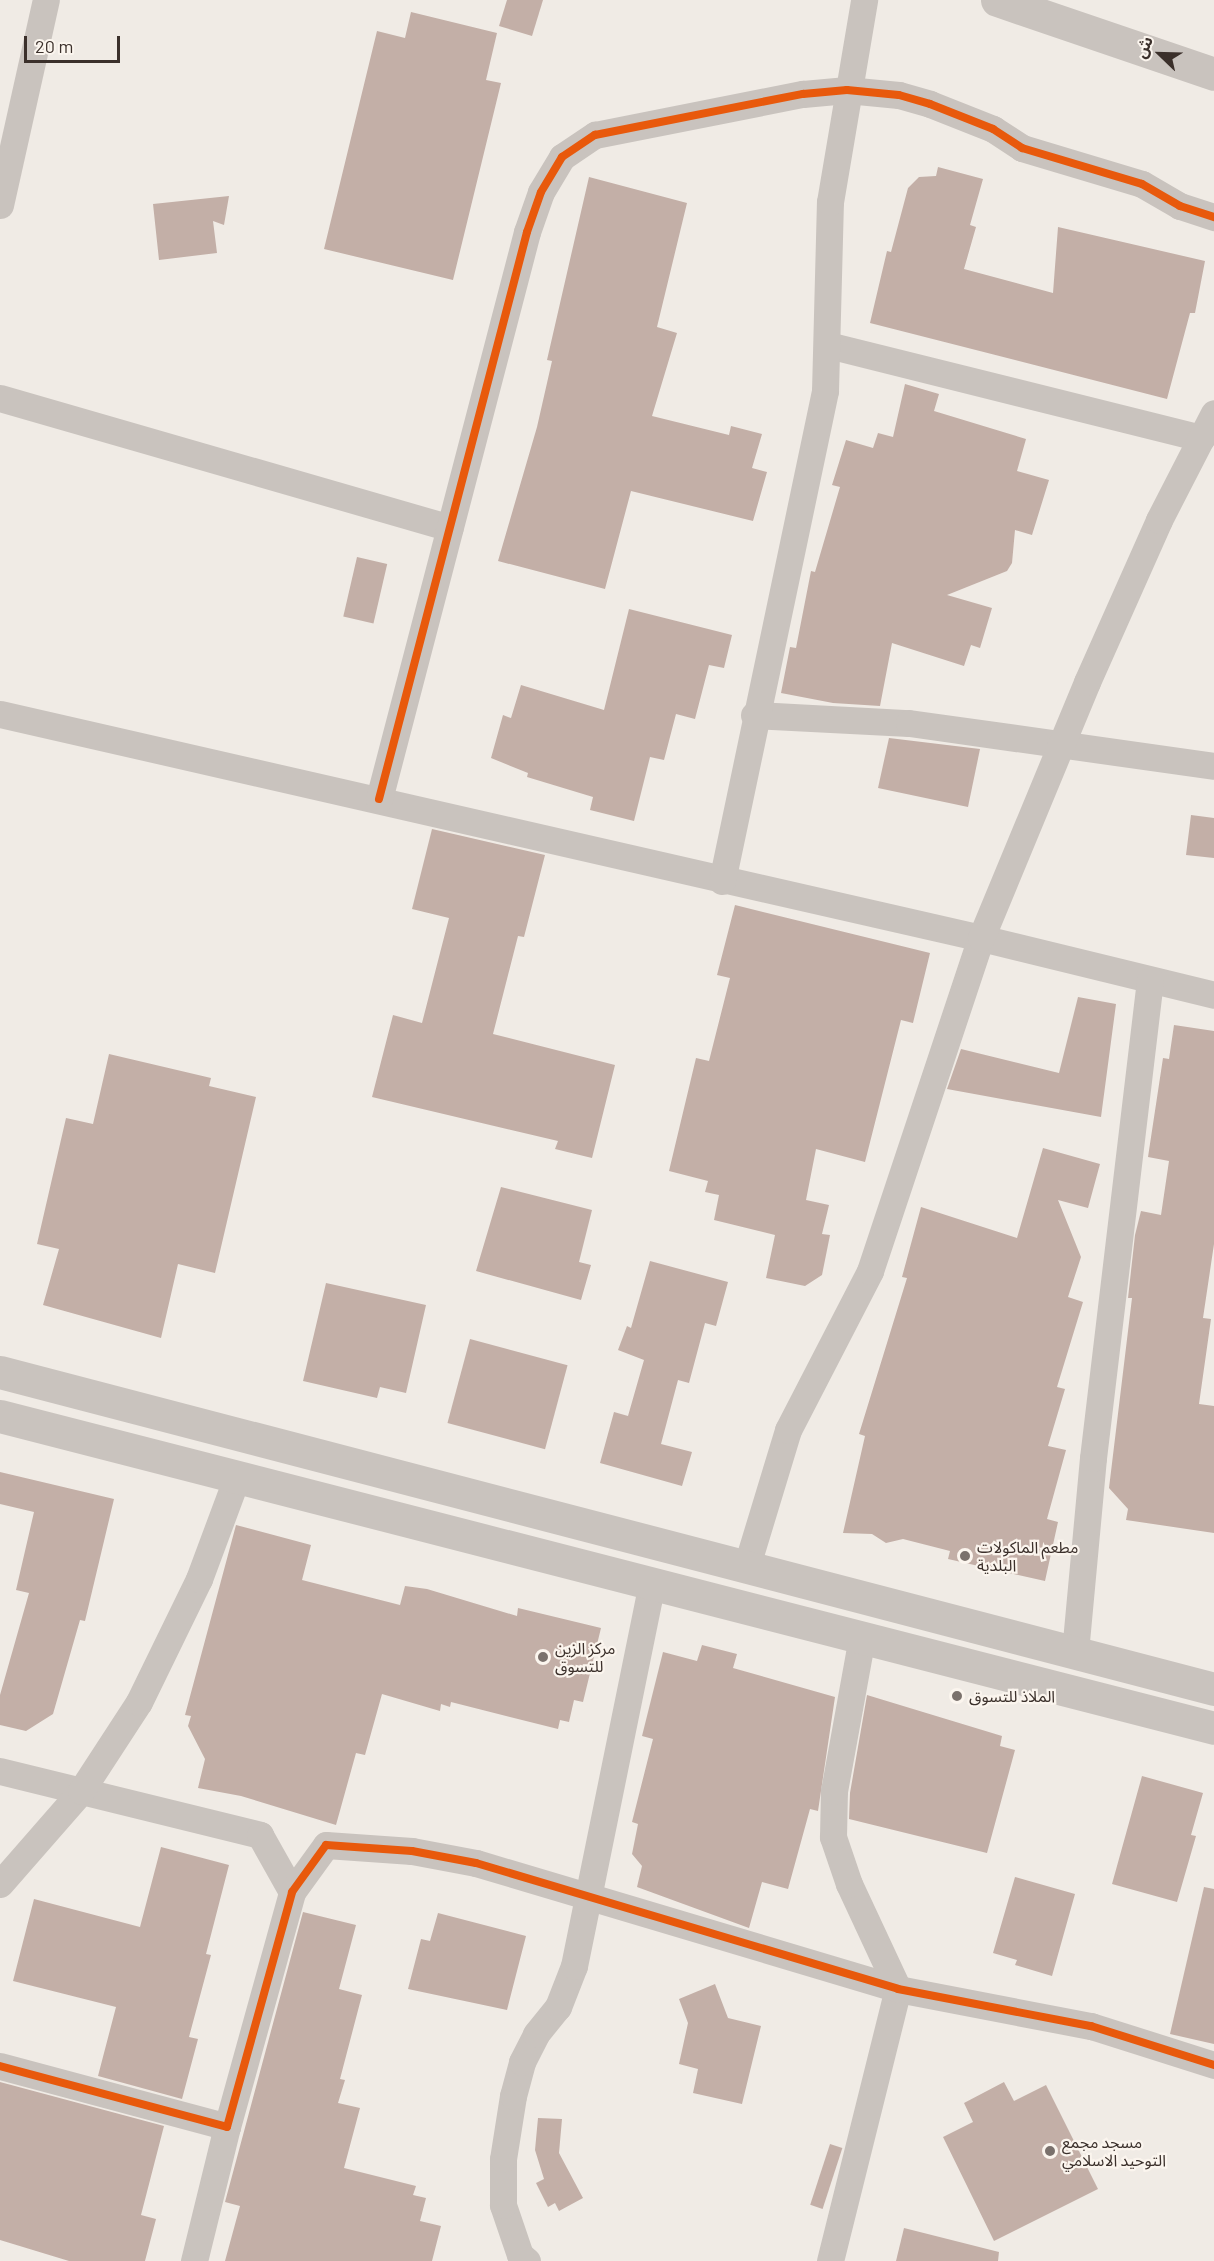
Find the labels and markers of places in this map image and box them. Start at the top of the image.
place label: مطعم الماكولات البلدية [977,1537,1079,1575]
marker: مطعم الماكولات البلدية [958,1549,972,1563]
place label: مركز الزين للتسوق [555,1638,616,1676]
marker: مركز الزين للتسوق [536,1650,550,1664]
place label: الملاذ للتسوق [969,1686,1055,1706]
marker: الملاذ للتسوق [950,1689,964,1703]
place label: مسجد مجمع التوحيد الاسلامي [1062,2132,1166,2170]
marker: مسجد مجمع التوحيد الاسلامي [1043,2144,1057,2158]

